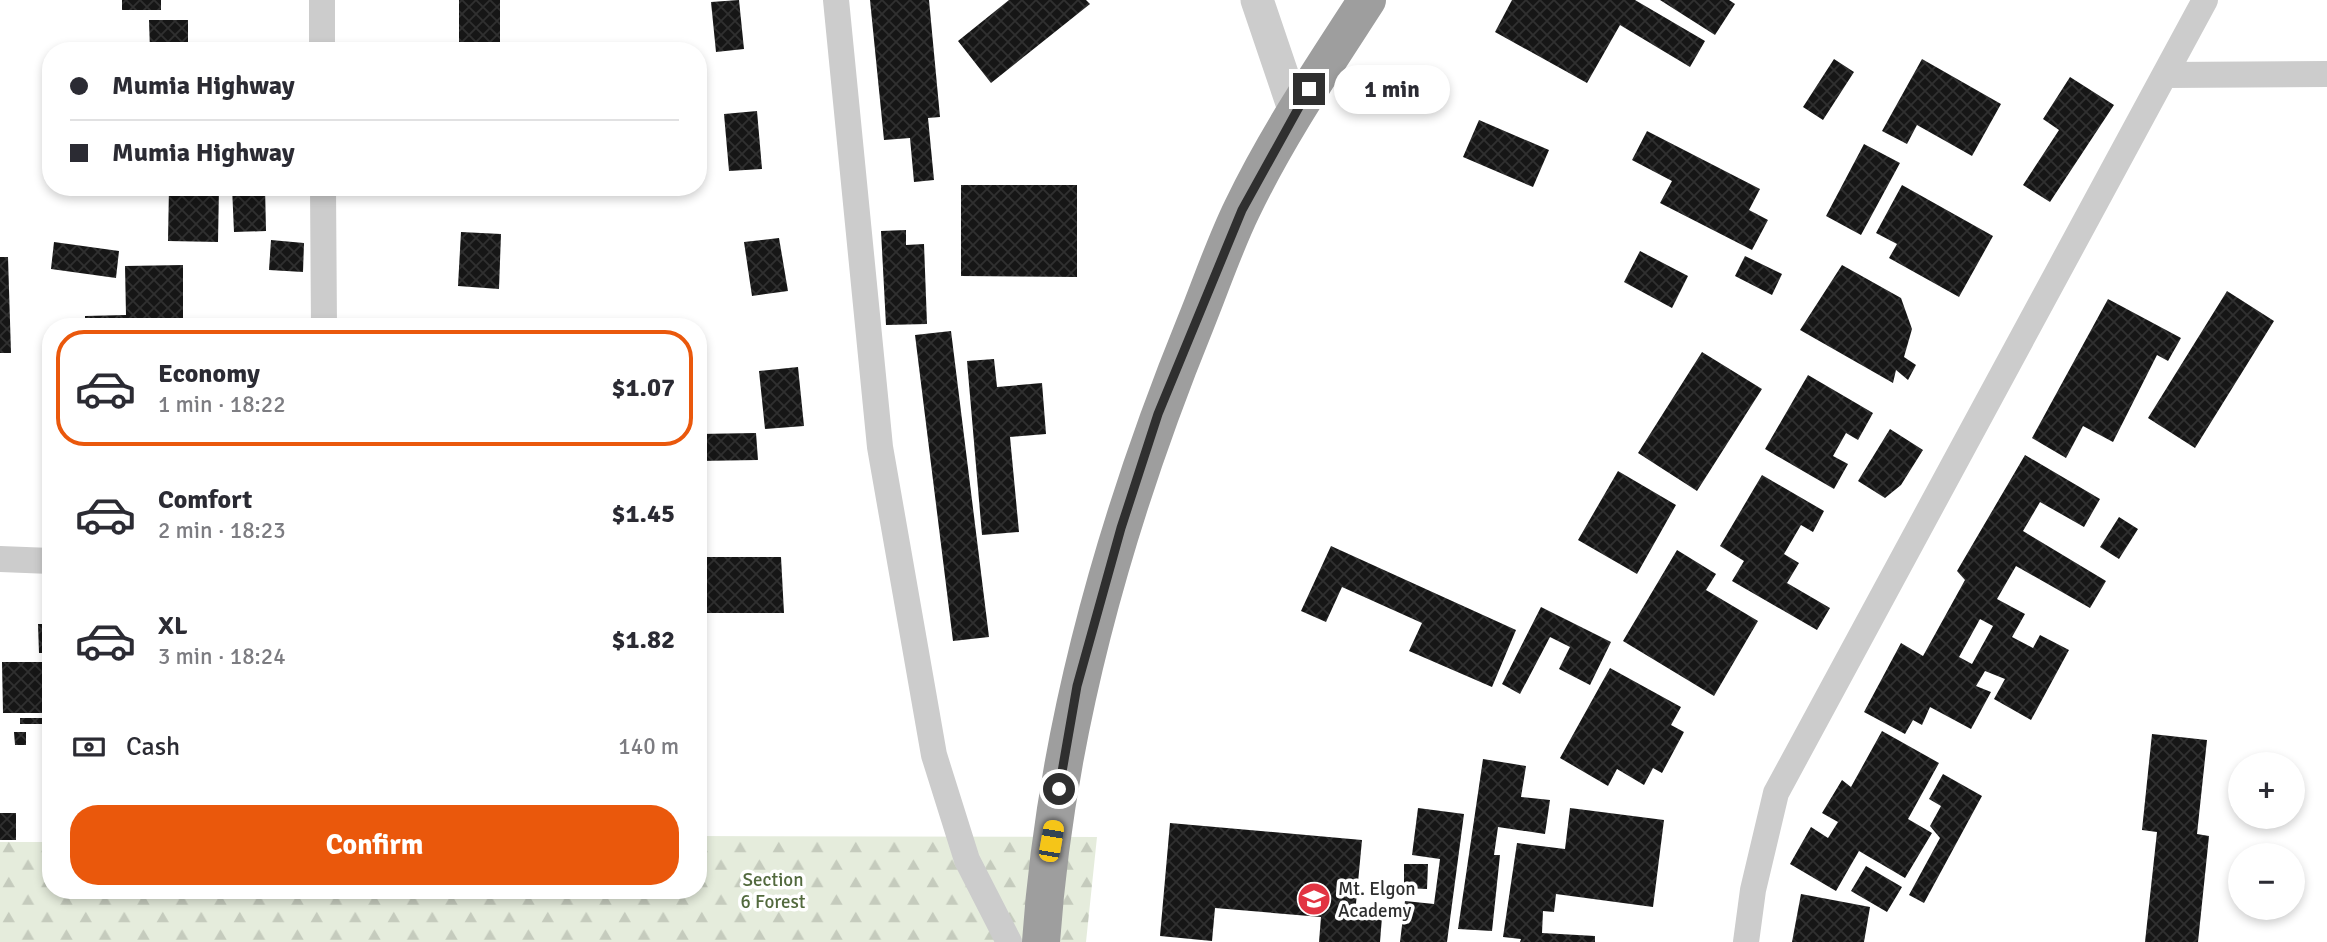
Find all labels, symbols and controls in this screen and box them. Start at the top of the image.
callout: 1 min [1334,64,1449,114]
text: Mumia Highway [112,70,295,102]
route end [1293,73,1325,105]
text: 1 min [1364,75,1420,104]
text: Mumia Highway [112,137,295,169]
icon: car [74,357,137,420]
text: Economy [158,358,260,390]
text: $1.07 [611,372,675,404]
text: 1 min · 18:22 [158,390,286,419]
icon: car [74,483,137,546]
text: Comfort [158,484,252,516]
text: $1.45 [611,498,675,530]
text: 2 min · 18:23 [158,516,286,545]
icon: car [74,609,137,672]
text: XL [158,610,188,642]
text: $1.82 [611,624,675,656]
text: 3 min · 18:24 [158,642,286,671]
icon: cash [70,728,108,766]
text: Cash [126,731,180,763]
text: 140 m [618,732,679,761]
map controls [2228,752,2305,920]
button: + [2228,752,2305,829]
route start [1043,773,1075,805]
button: Confirm [70,805,679,885]
car [1038,818,1065,864]
button: − [2228,843,2305,920]
park label: Section 6 Forest [741,868,806,914]
place label: Mt. Elgon Academy [1338,877,1416,923]
school or university icon: Mt. Elgon Academy [1295,880,1333,918]

